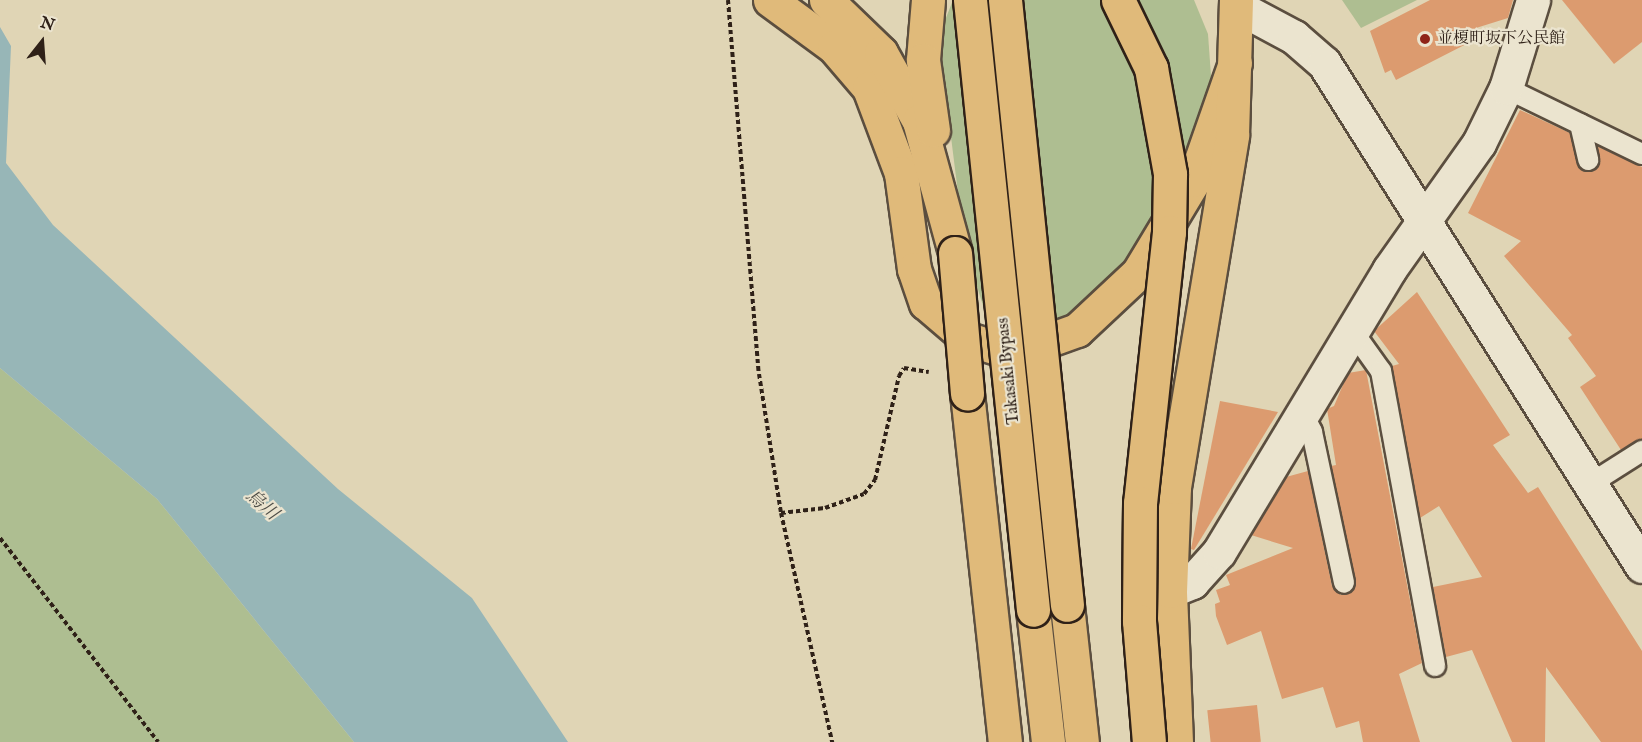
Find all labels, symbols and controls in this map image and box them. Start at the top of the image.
north arrow [12,12,72,72]
text: N [38,13,57,36]
place label: 並榎町坂下公民館 [1437,29,1565,49]
marker: 並榎町坂下公民館 [1418,32,1432,46]
street label: Takasaki Bypass [994,317,1024,425]
water label: 烏川 [240,486,282,526]

